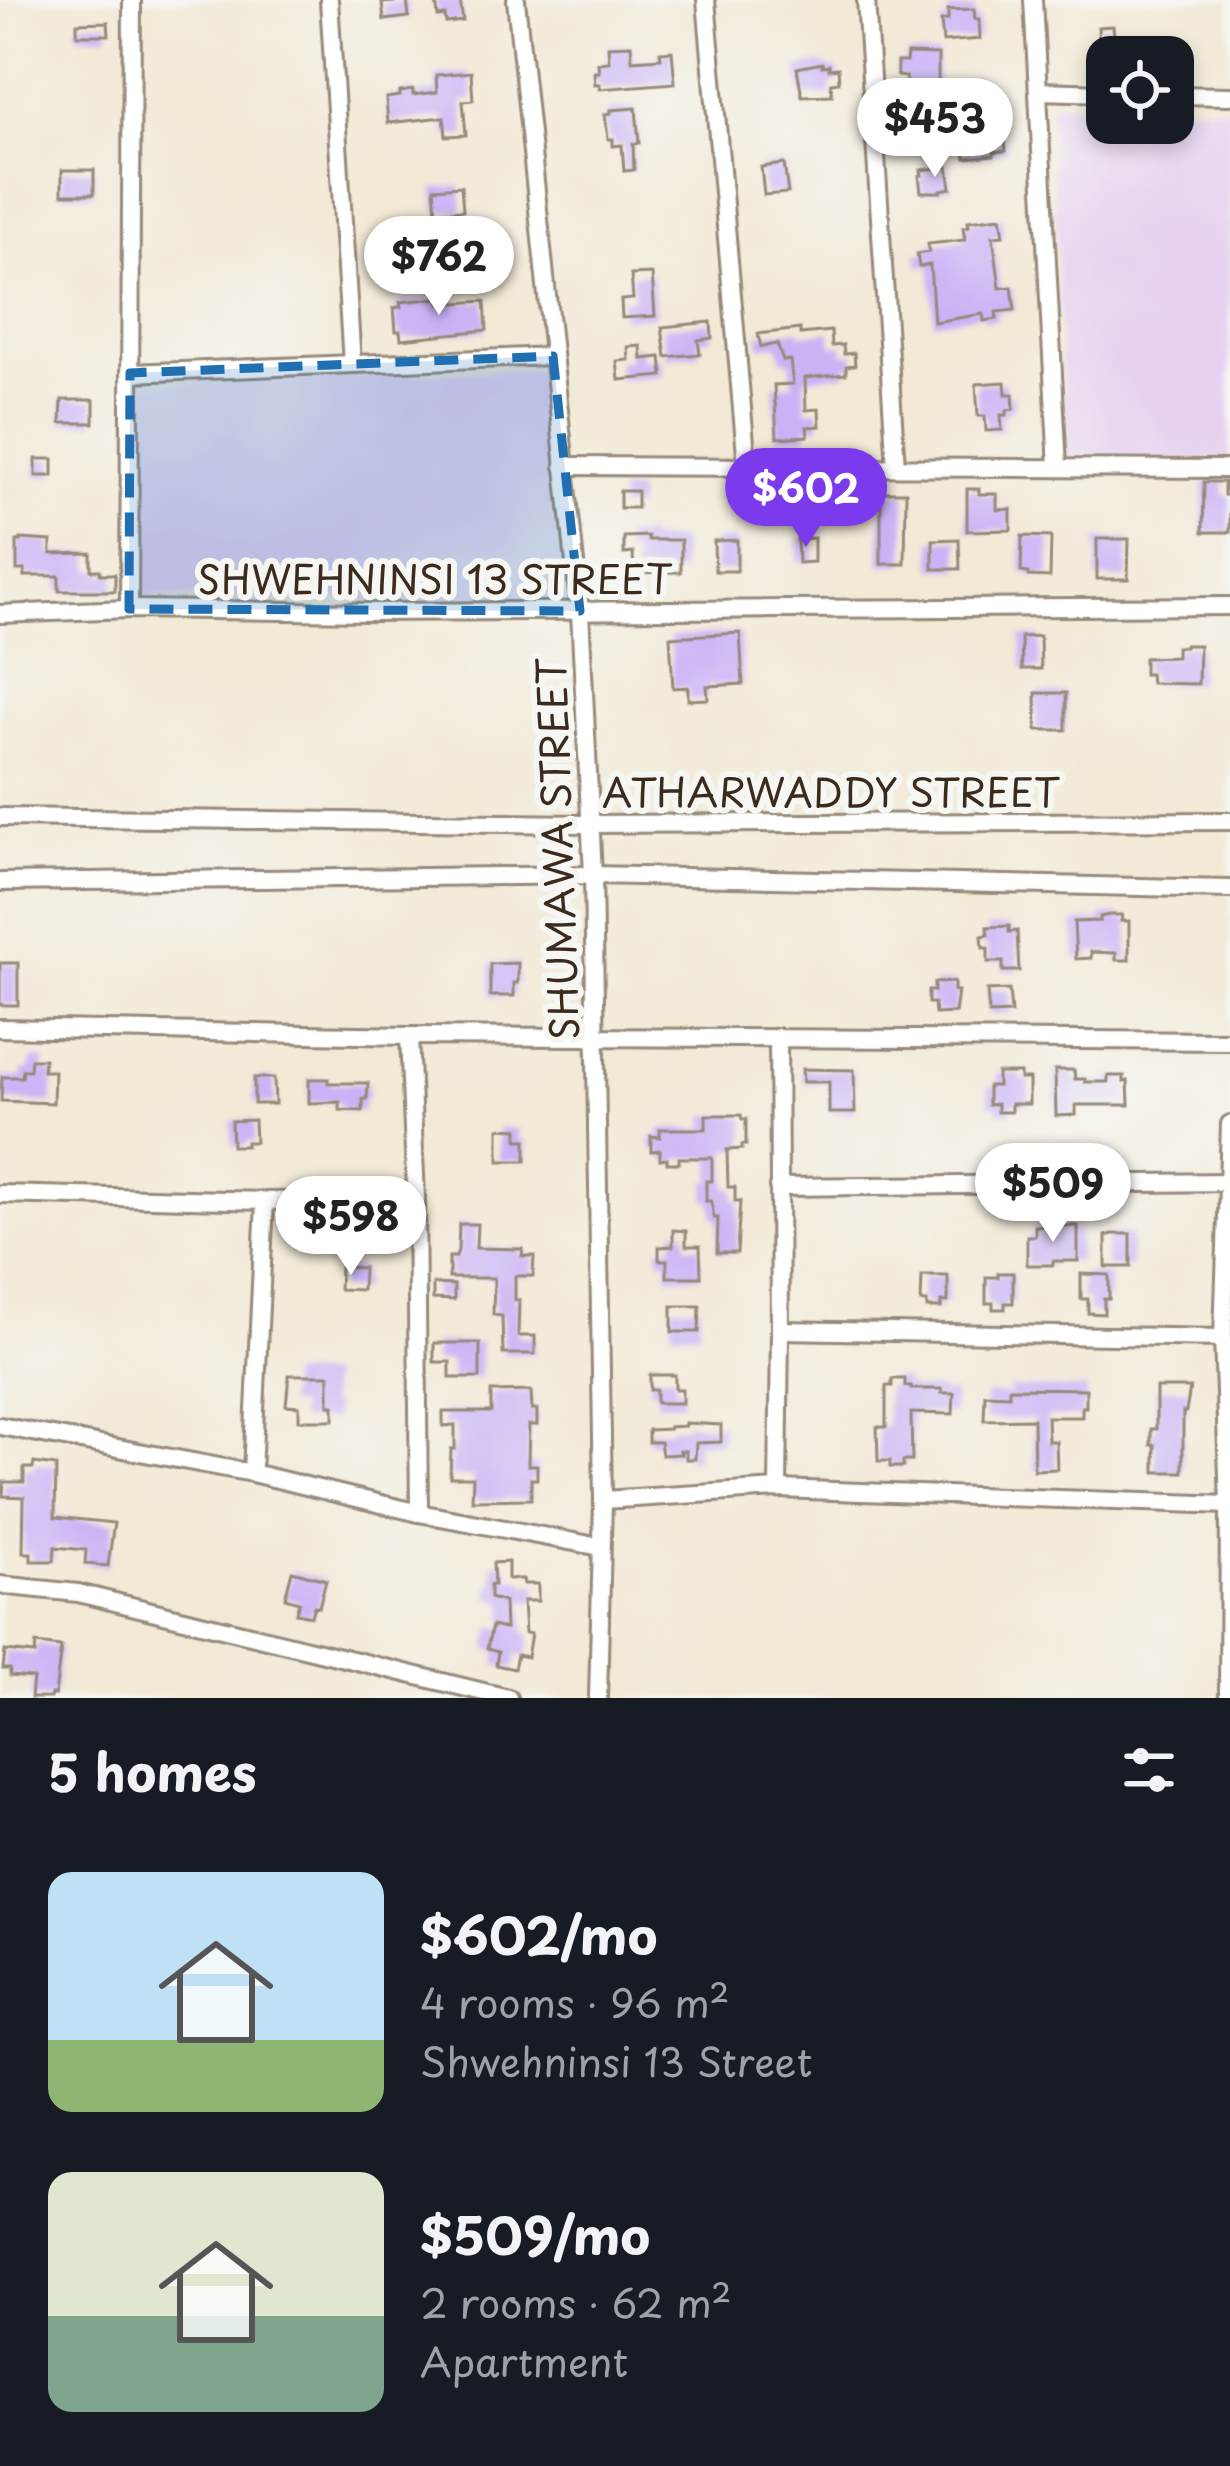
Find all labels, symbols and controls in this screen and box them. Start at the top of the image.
map controls [1086,36,1194,144]
button: locate [1086,36,1194,144]
pin: $453 [864,78,1006,180]
text: $453 [884,87,986,146]
pin: $762 [368,216,510,318]
text: $762 [391,225,487,284]
pin: $602 [735,448,877,550]
text: $602 [752,457,860,516]
street label: SHWEHNINSI 13 STREET [198,548,673,607]
street label: SHUMAWA STREET [520,657,592,1041]
street label: ATHARWADDY STREET [602,761,1061,820]
pin: $509 [982,1143,1124,1245]
text: $509 [1002,1152,1104,1211]
pin: $598 [280,1176,422,1278]
text: $598 [302,1185,400,1244]
text: 5 homes [48,1732,257,1809]
icon: filters [1116,1737,1182,1803]
text: $602/mo [420,1895,657,1972]
icon: home [144,1920,288,2064]
text: 4 rooms · 96 m² [420,1972,730,2031]
text: Shwehninsi 13 Street [420,2031,812,2090]
text: $509/mo [420,2195,650,2272]
icon: home [144,2220,288,2364]
text: 2 rooms · 62 m² [420,2272,732,2331]
text: Apartment [420,2331,628,2390]

